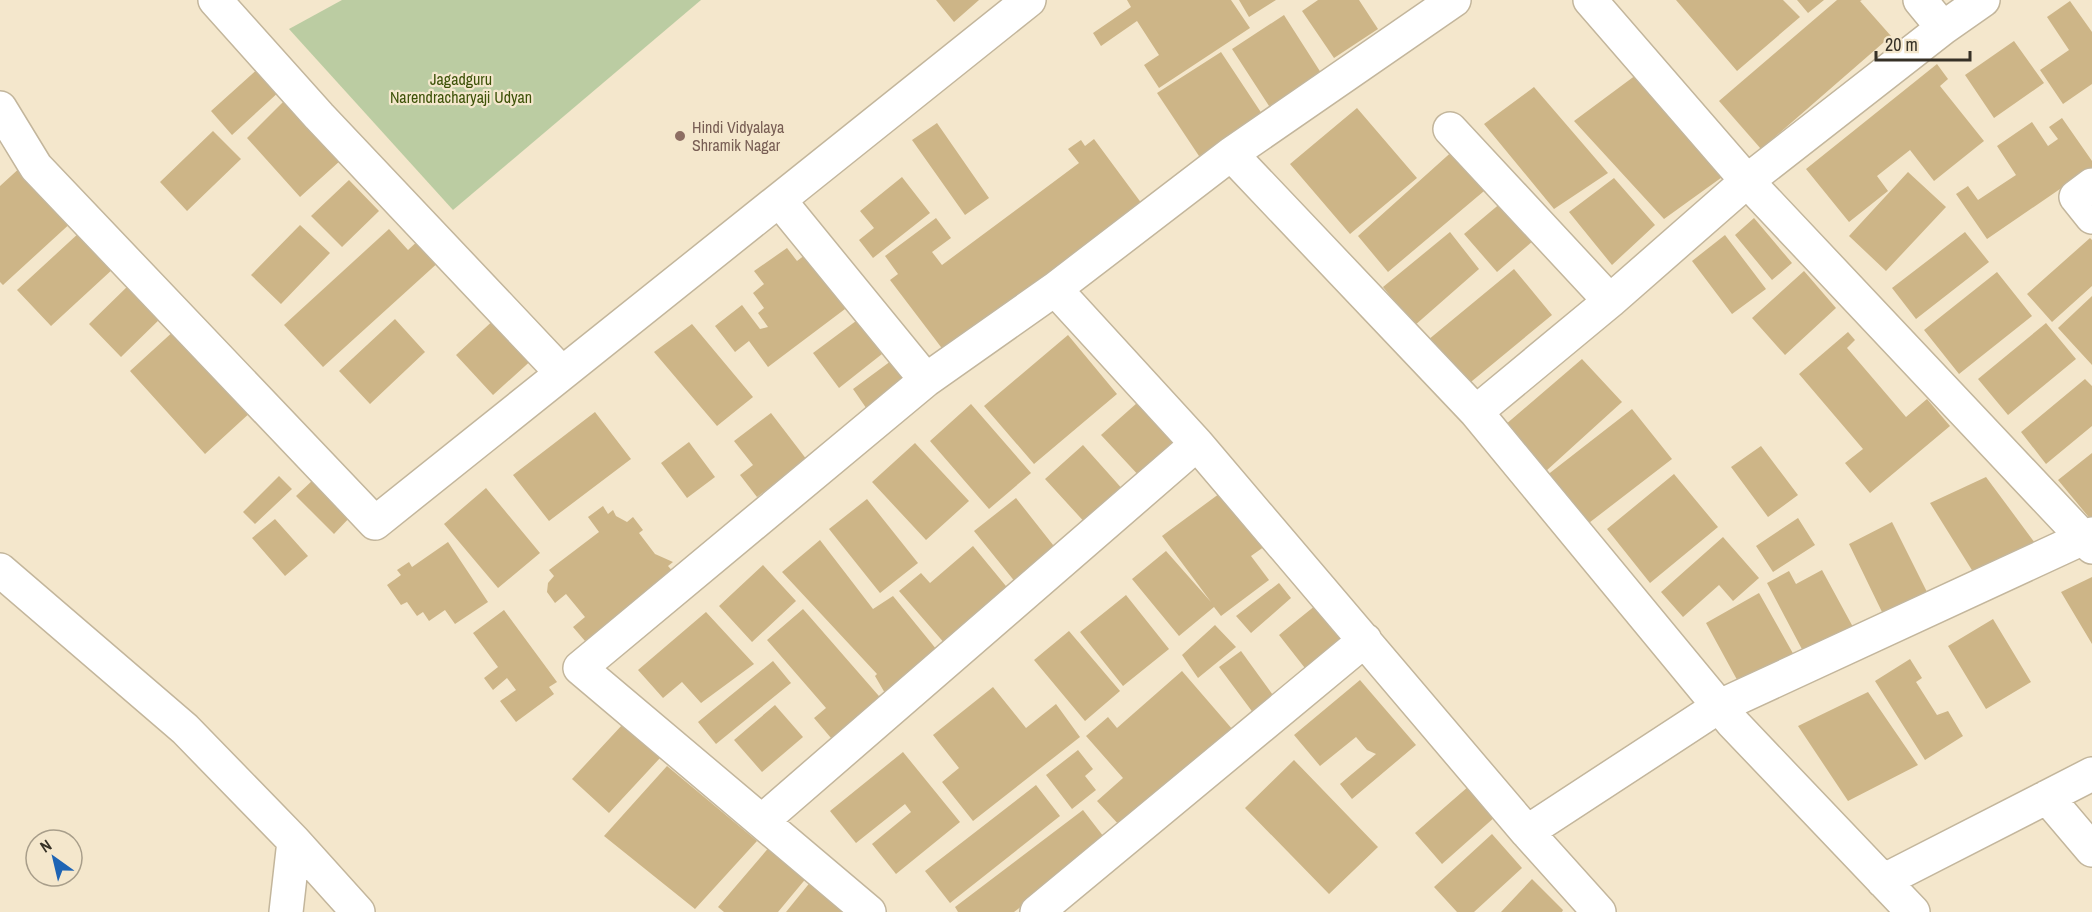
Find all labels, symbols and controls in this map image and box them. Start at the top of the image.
scale bar [1876,24,1970,62]
text: 20 m [1885,32,1918,57]
park label: Jagadguru Narendracharyaji Udyan [390,68,532,108]
place label: Hindi Vidyalaya Shramik Nagar [692,116,785,156]
marker: Hindi Vidyalaya Shramik Nagar [673,129,687,143]
north arrow [24,828,84,888]
text: N [36,834,56,857]

